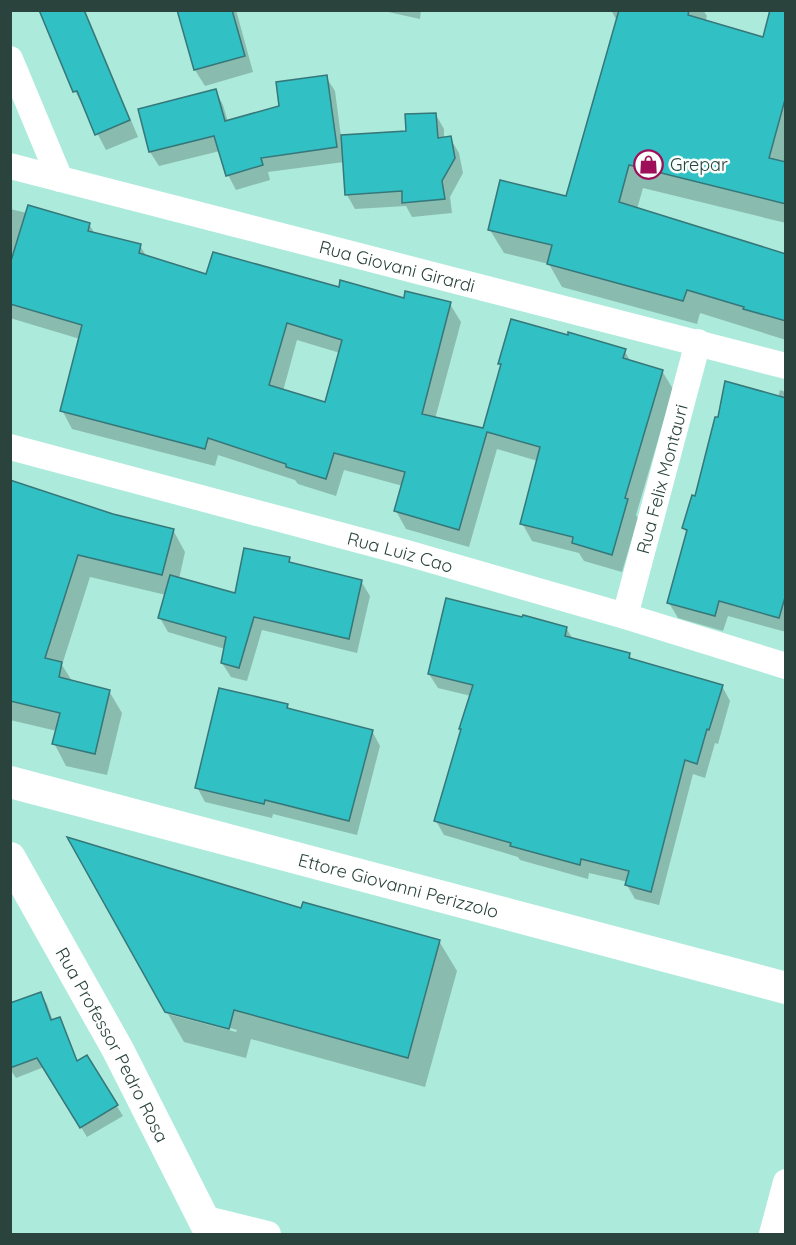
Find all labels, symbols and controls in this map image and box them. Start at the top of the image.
shop icon: Grepar [633,148,665,180]
place label: Grepar [670,153,728,176]
street label: Rua Giovani Girardi [317,235,478,297]
street label: Rua Felix Montauri [631,402,692,556]
street label: Rua Luiz Cao [345,526,456,577]
street label: Ettore Giovanni Perizzolo [296,848,501,923]
street label: Rua Professor Pedro Rosa [51,943,174,1146]

